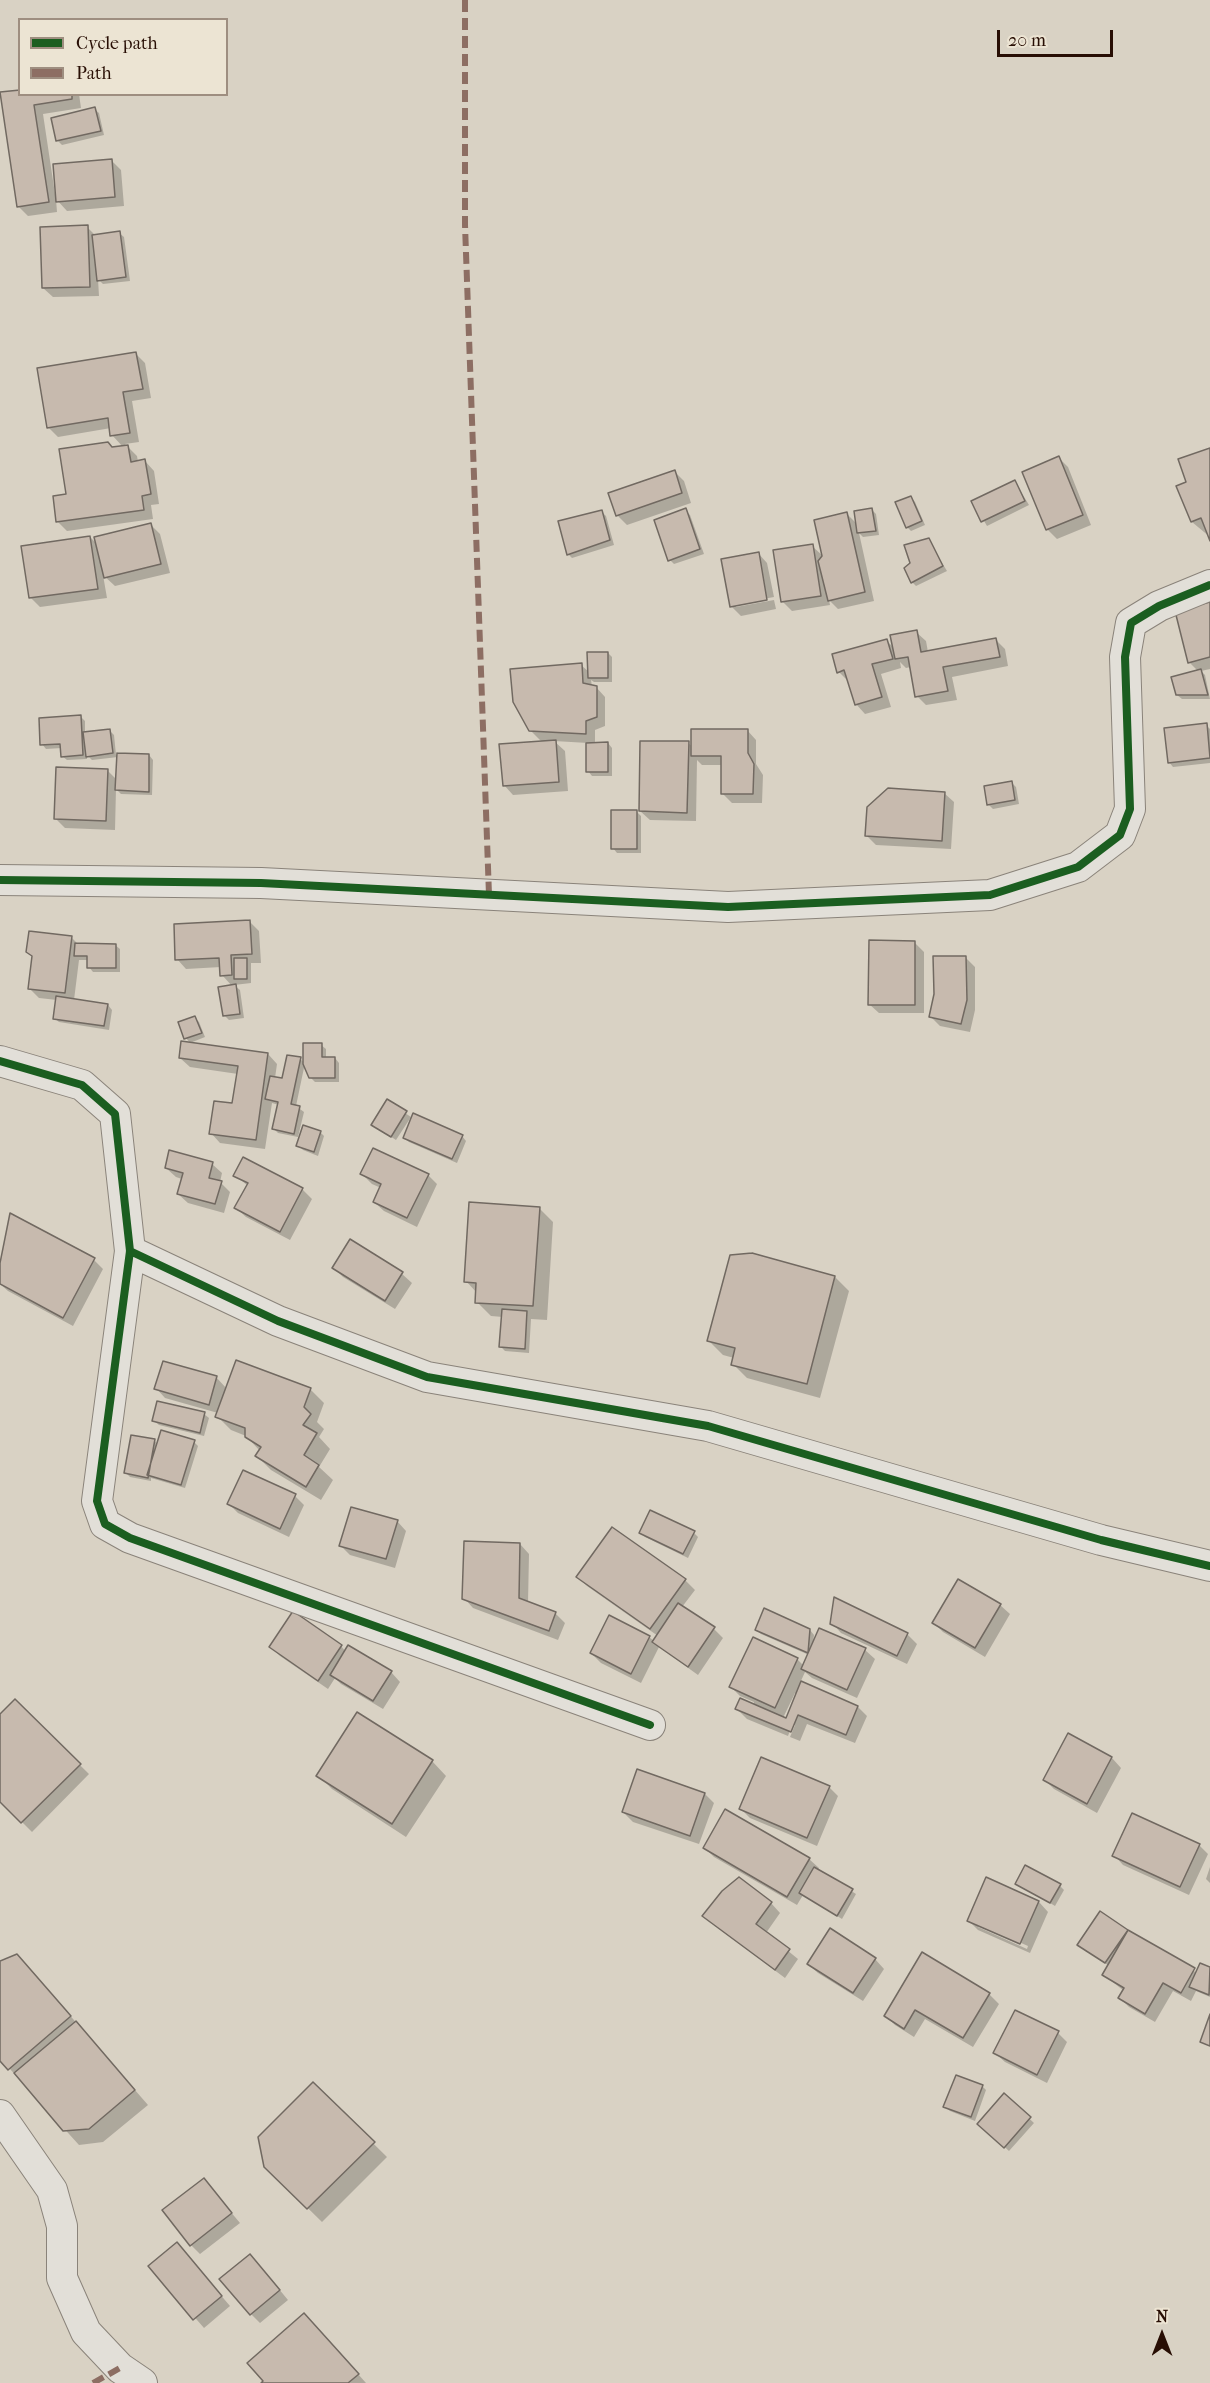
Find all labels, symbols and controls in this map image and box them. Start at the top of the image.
legend [18,18,228,96]
scale bar [1000,18,1116,56]
text: 20 m [1008,30,1046,51]
text: Cycle path [76,33,157,54]
text: Path [76,63,112,84]
north arrow [1132,2305,1192,2365]
text: N [1156,2307,1168,2326]

